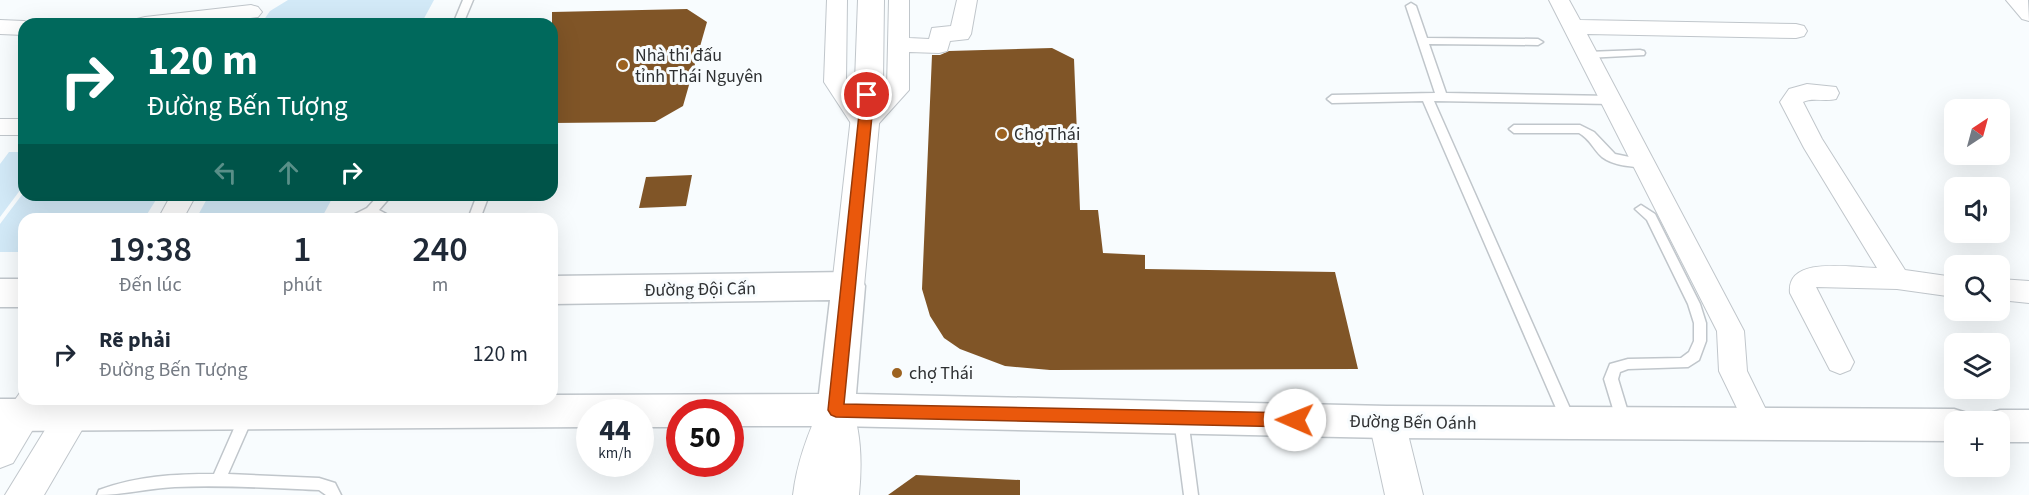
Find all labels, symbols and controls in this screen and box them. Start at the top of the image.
text: 120 m [147,31,258,91]
icon: right [48,42,126,120]
place label: Nhà thi đấu tỉnh Thái Nguyên [635,43,763,89]
marker: Nhà thi đấu tỉnh Thái Nguyên [616,58,630,72]
pin [841,69,892,120]
icon: arrive [850,78,883,111]
text: Đường Bến Tượng [147,87,348,126]
north arrow [1944,99,2010,165]
map controls [1944,99,2010,477]
place label: Chợ Thái [1014,122,1080,147]
marker: Chợ Thái [995,127,1009,141]
icon: left [209,156,242,189]
icon: ahead [272,156,305,189]
icon: right [335,156,368,189]
button: sound [1944,177,2010,243]
text: 19:38 [108,224,192,275]
text: 1 [293,224,311,275]
text: 240 [412,224,468,275]
button: search [1944,255,2010,321]
text: Đến lúc [119,271,182,299]
text: phút [282,271,322,299]
text: m [432,271,448,299]
street label: Đường Đội Cấn [644,276,756,303]
text: Rẽ phải [99,324,171,356]
button: layers [1944,333,2010,399]
icon: right [48,338,81,371]
text: 120 m [473,338,528,370]
text: Đường Bến Tượng [99,356,248,384]
place label: chợ Thái [909,361,973,386]
marker: chợ Thái [890,366,904,380]
position arrow [1263,388,1327,452]
speed limit sign: 50 [666,399,744,477]
text: 44 [599,409,631,452]
street label: Đường Bến Oánh [1349,409,1477,436]
button: + [1944,411,2010,477]
text: km/h [598,443,632,464]

